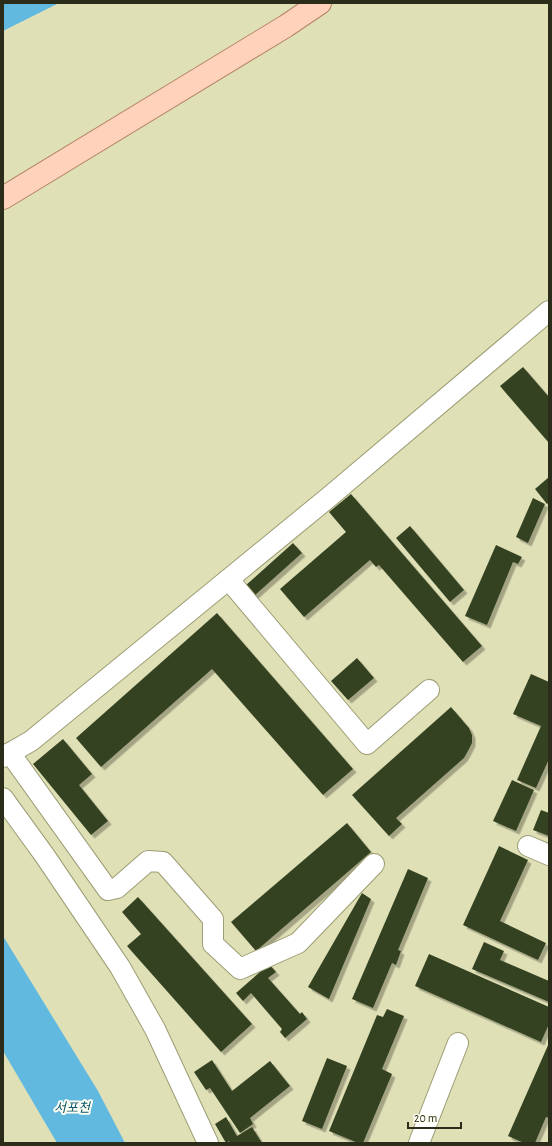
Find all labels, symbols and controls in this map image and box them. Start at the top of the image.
water label: 서포천 [54,1101,91,1115]
scale bar [408,1104,461,1130]
text: 20 m [414,1112,437,1124]

